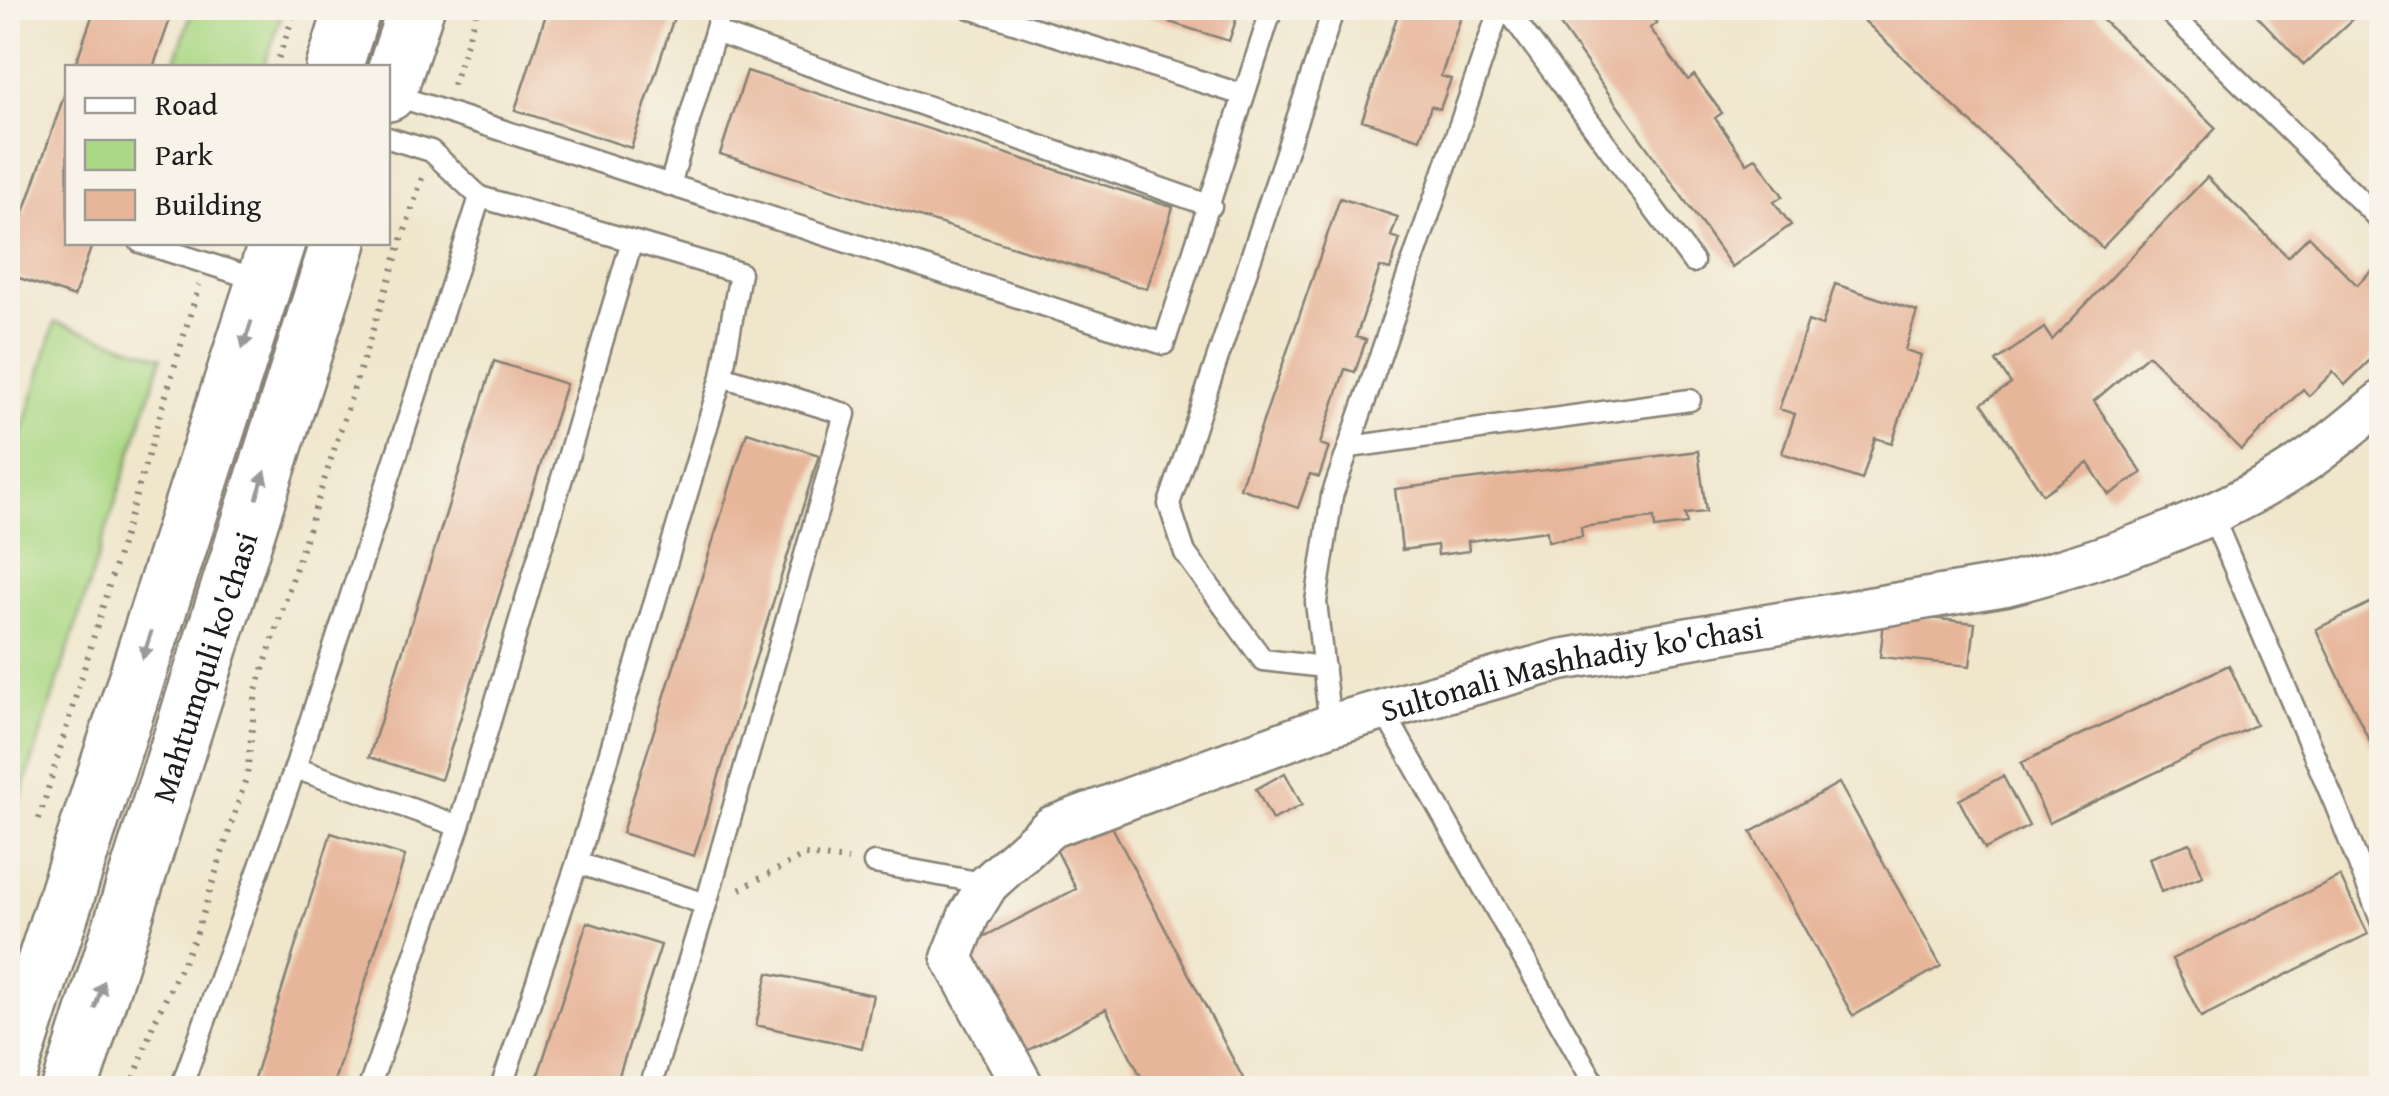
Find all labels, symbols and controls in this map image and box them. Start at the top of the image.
legend [65,65,390,245]
text: Road [155,82,218,126]
text: Park [155,132,214,176]
text: Building [155,182,261,226]
one-way arrow [239,321,254,351]
one-way arrow [254,470,269,500]
street label: Mahtumquli ko'chasi [139,525,269,808]
street label: Sultonali Mashhadiy ko'chasi [1375,603,1766,733]
one-way arrow [139,630,154,660]
one-way arrow [92,980,107,1010]

